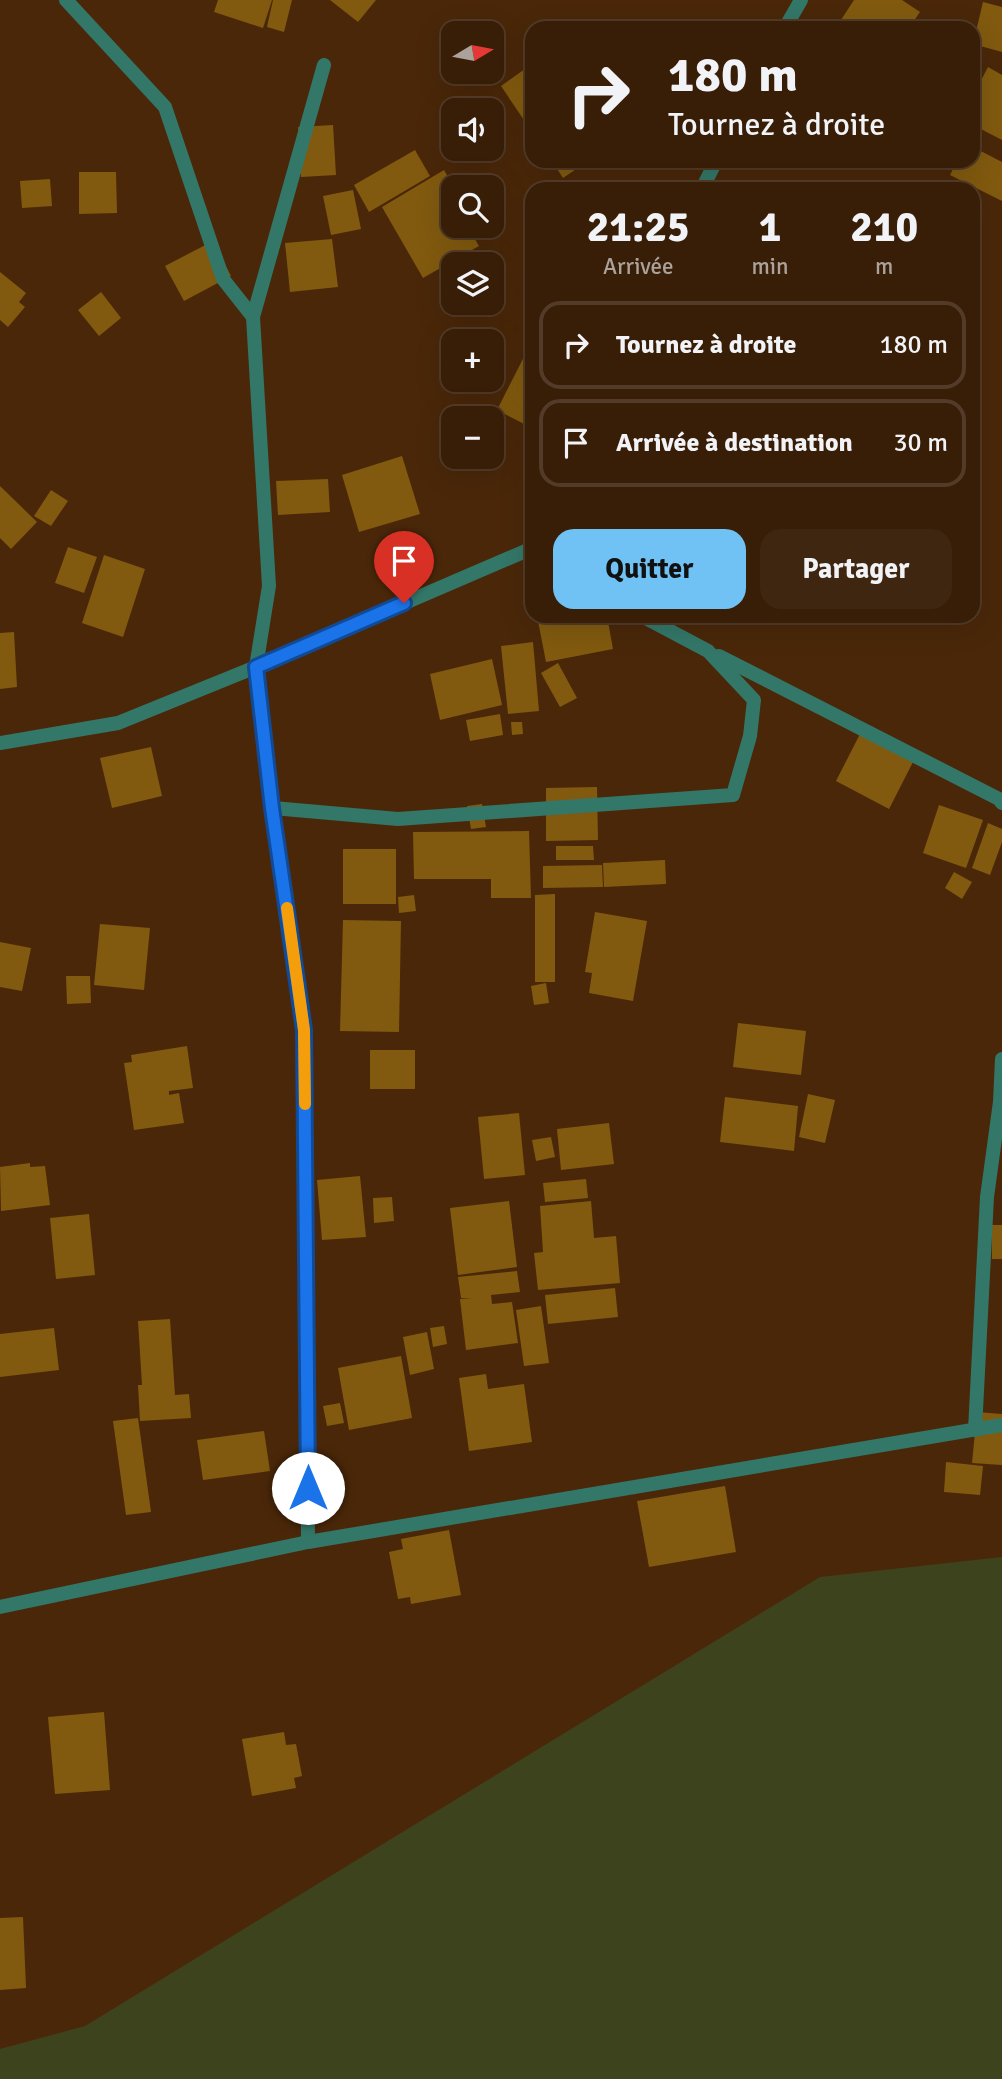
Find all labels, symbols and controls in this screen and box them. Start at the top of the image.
north arrow [441,21,504,84]
map controls [441,21,504,469]
text: 180 m [668,45,798,105]
icon: right [553,49,644,140]
button: sound [441,98,504,161]
text: Tournez à droite [668,105,885,144]
button: search [441,175,504,238]
text: 21:25 [587,202,690,253]
text: 1 [759,202,781,253]
text: 210 [850,202,918,253]
button: layers [441,252,504,315]
text: Arrivée [603,252,674,281]
text: min [751,252,789,281]
text: m [875,252,893,281]
icon: right [557,326,595,364]
button: + [441,329,504,392]
text: Tournez à droite [616,329,796,361]
text: 180 m [879,329,948,361]
button: − [441,406,504,469]
icon: arrive [557,424,595,462]
text: Arrivée à destination [616,427,853,459]
text: 30 m [893,427,948,459]
button: Quitter [553,529,746,609]
button: Partager [760,529,952,609]
pin [374,531,434,603]
icon: arrive [385,542,423,580]
position arrow [271,1451,345,1525]

